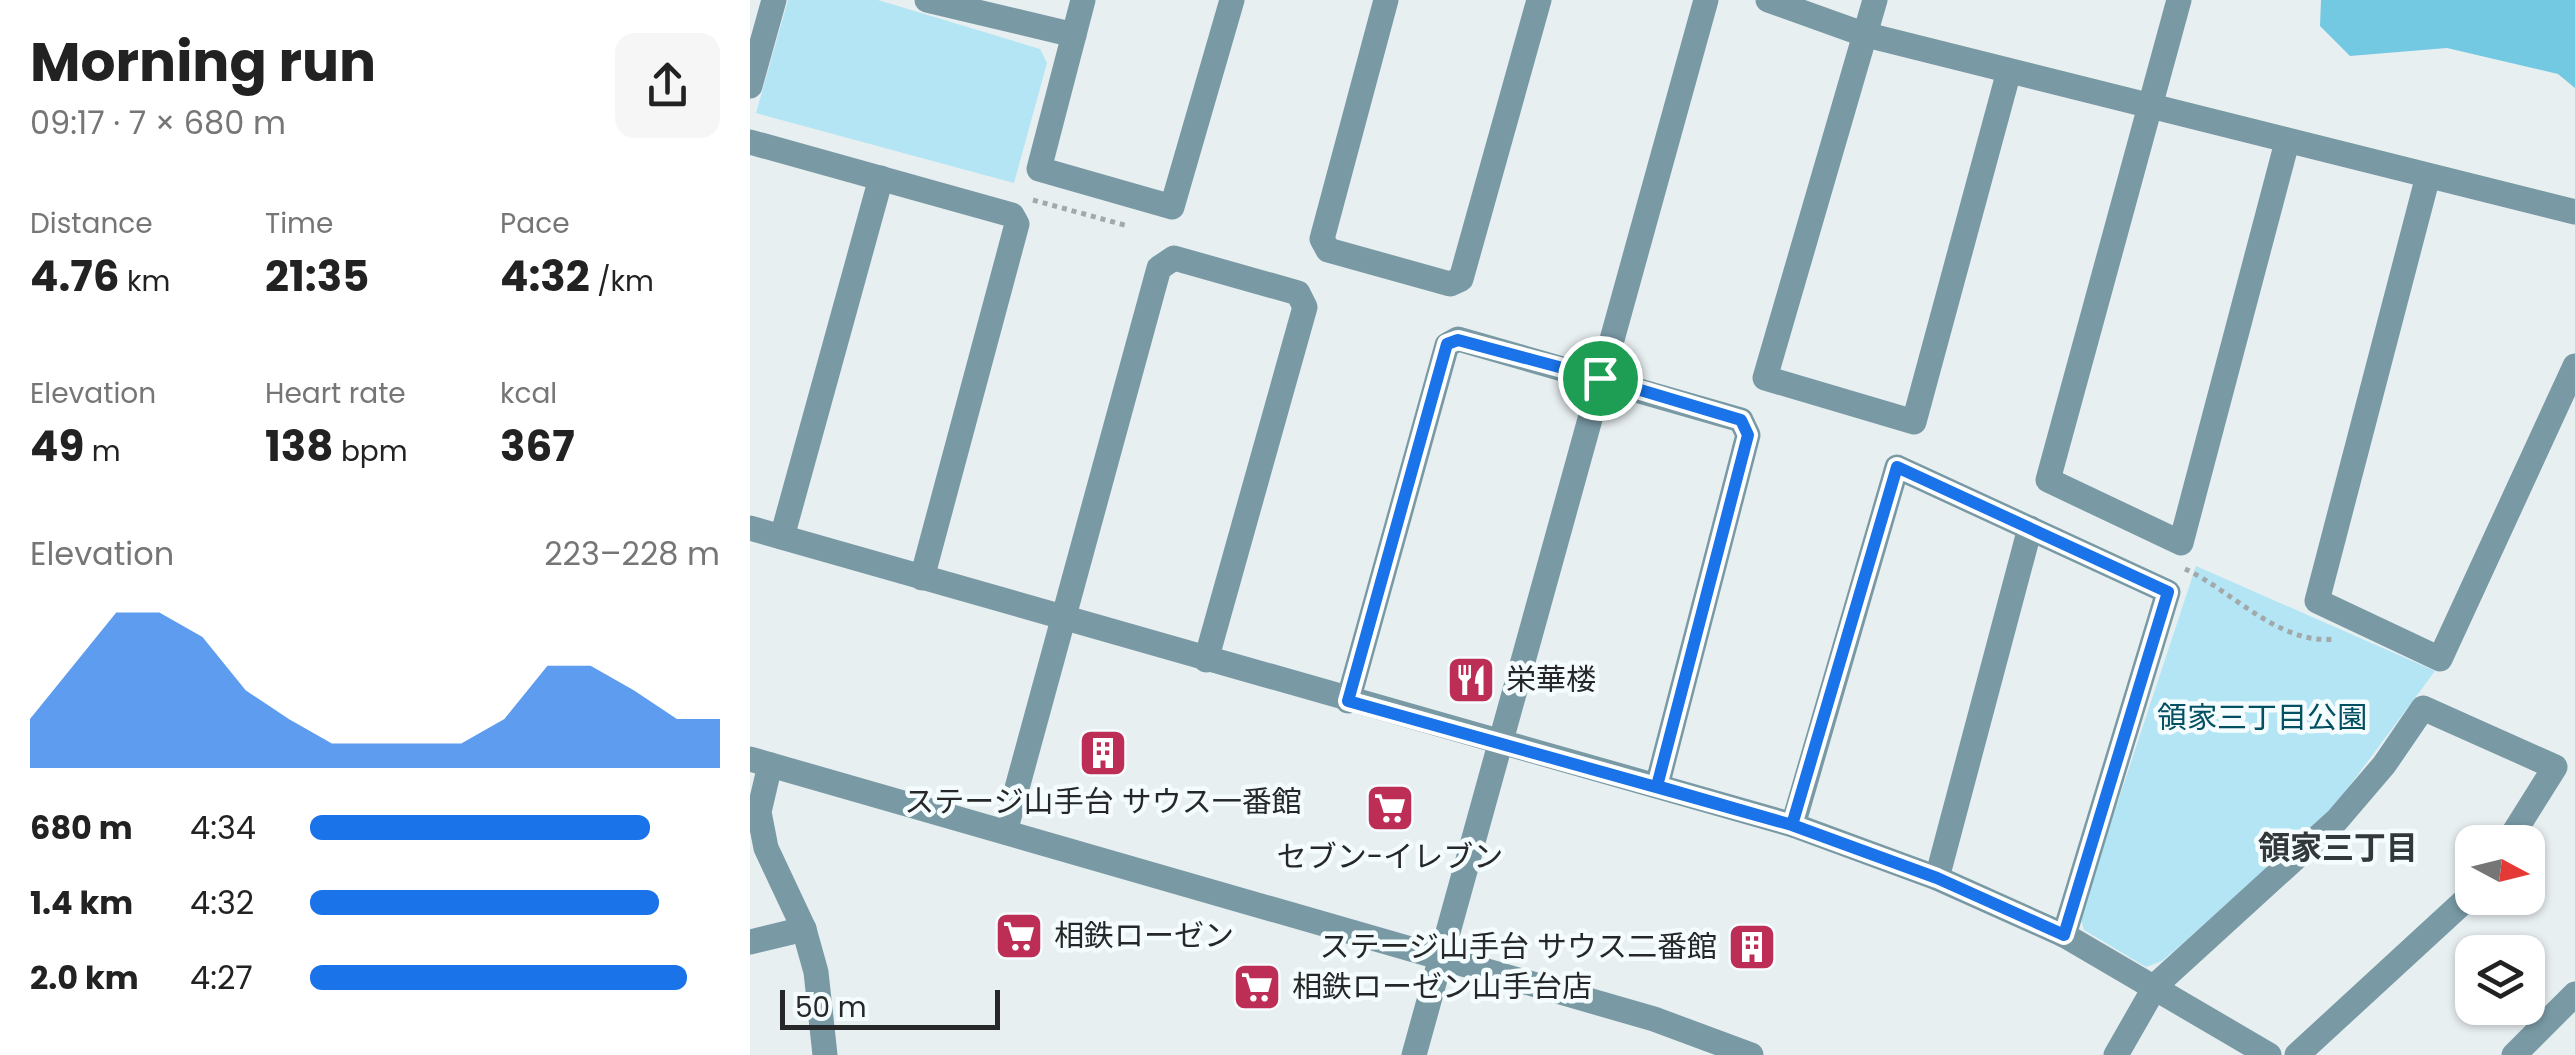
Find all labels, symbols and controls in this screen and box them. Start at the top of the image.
text: Morning run [30,23,376,100]
button: share [615,33,720,138]
text: 09:17 · 7 × 680 m [30,100,286,145]
text: Distance [30,204,153,243]
text: Time [265,204,333,243]
text: Pace [500,204,570,243]
text: 4.76 [30,247,120,306]
text: 21:35 [265,247,369,306]
text: 4:32 [500,247,590,306]
text: km [120,262,170,301]
text: /km [590,262,654,301]
pin [1558,336,1643,421]
icon: arrive [1573,351,1628,406]
text: Elevation [30,374,156,413]
text: Heart rate [265,374,406,413]
text: kcal [500,374,557,413]
text: 49 [30,417,84,476]
text: 138 [265,417,333,476]
text: 367 [500,417,575,476]
text: m [84,432,121,471]
text: bpm [333,432,408,471]
text: Elevation [30,531,174,576]
text: 223–228 m [544,531,720,576]
restaurant icon: 栄華楼 [1445,654,1497,706]
place label: 栄華楼 [1506,658,1596,701]
park label: 領家三丁目公園 [2157,696,2367,739]
building icon: ステージ山手台 サウス一番館 [1077,727,1129,779]
place label: ステージ山手台 サウス一番館 [904,780,1302,823]
supermarket icon: セブン-イレブン [1364,782,1416,834]
text: 680 m [30,805,133,850]
text: 4:34 [190,805,256,850]
district label: 領家三丁目 [2258,825,2418,870]
north arrow [2455,825,2545,915]
map controls [2455,825,2545,1025]
place label: セブン-イレブン [1277,835,1503,878]
text: 1.4 km [30,880,133,925]
text: 4:32 [190,880,254,925]
supermarket icon: 相鉄ローゼン [993,910,1045,962]
place label: 相鉄ローゼン [1054,914,1234,957]
building icon: ステージ山手台 サウス二番館 [1726,921,1778,973]
place label: ステージ山手台 サウス二番館 [1320,925,1717,968]
button: layers [2455,935,2545,1025]
text: 2.0 km [30,955,139,1000]
text: 4:27 [190,955,253,1000]
supermarket icon: 相鉄ローゼン山手台店 [1231,961,1283,1013]
place label: 相鉄ローゼン山手台店 [1292,965,1592,1008]
scale bar [780,985,1000,1030]
text: 50 m [795,988,866,1027]

